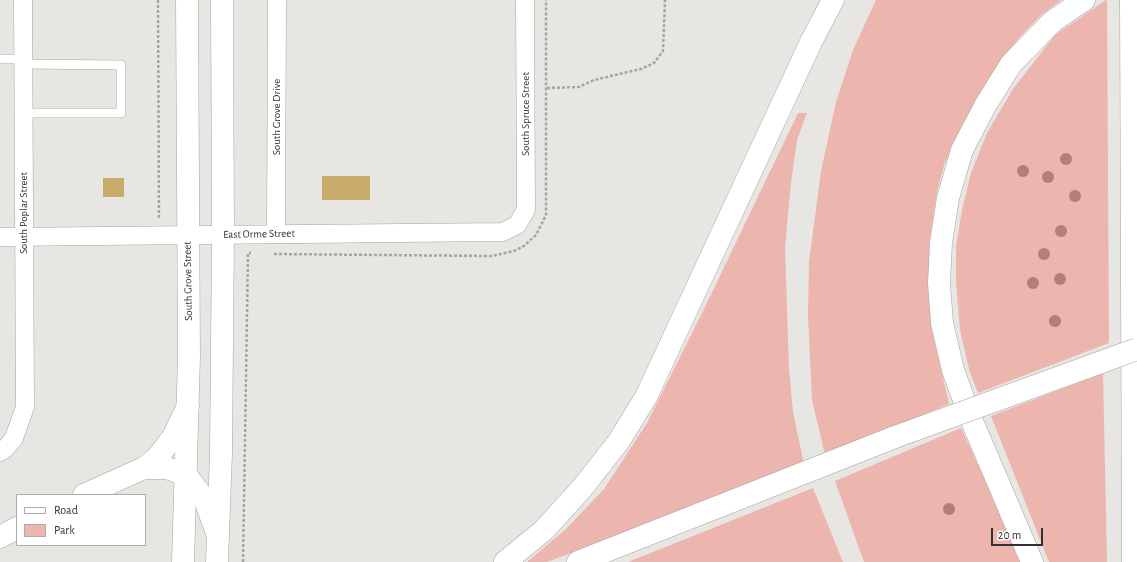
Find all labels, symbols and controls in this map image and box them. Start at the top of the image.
street label: South Spruce Street [519,72,533,156]
street label: South Grove Drive [270,79,284,155]
street label: South Poplar Street [17,172,31,254]
street label: East Orme Street [223,227,295,241]
street label: South Grove Street [181,241,195,321]
legend [16,494,146,546]
text: Road [54,504,78,516]
scale bar [993,520,1045,546]
text: Park [54,524,75,536]
text: 20 m [998,529,1021,541]

